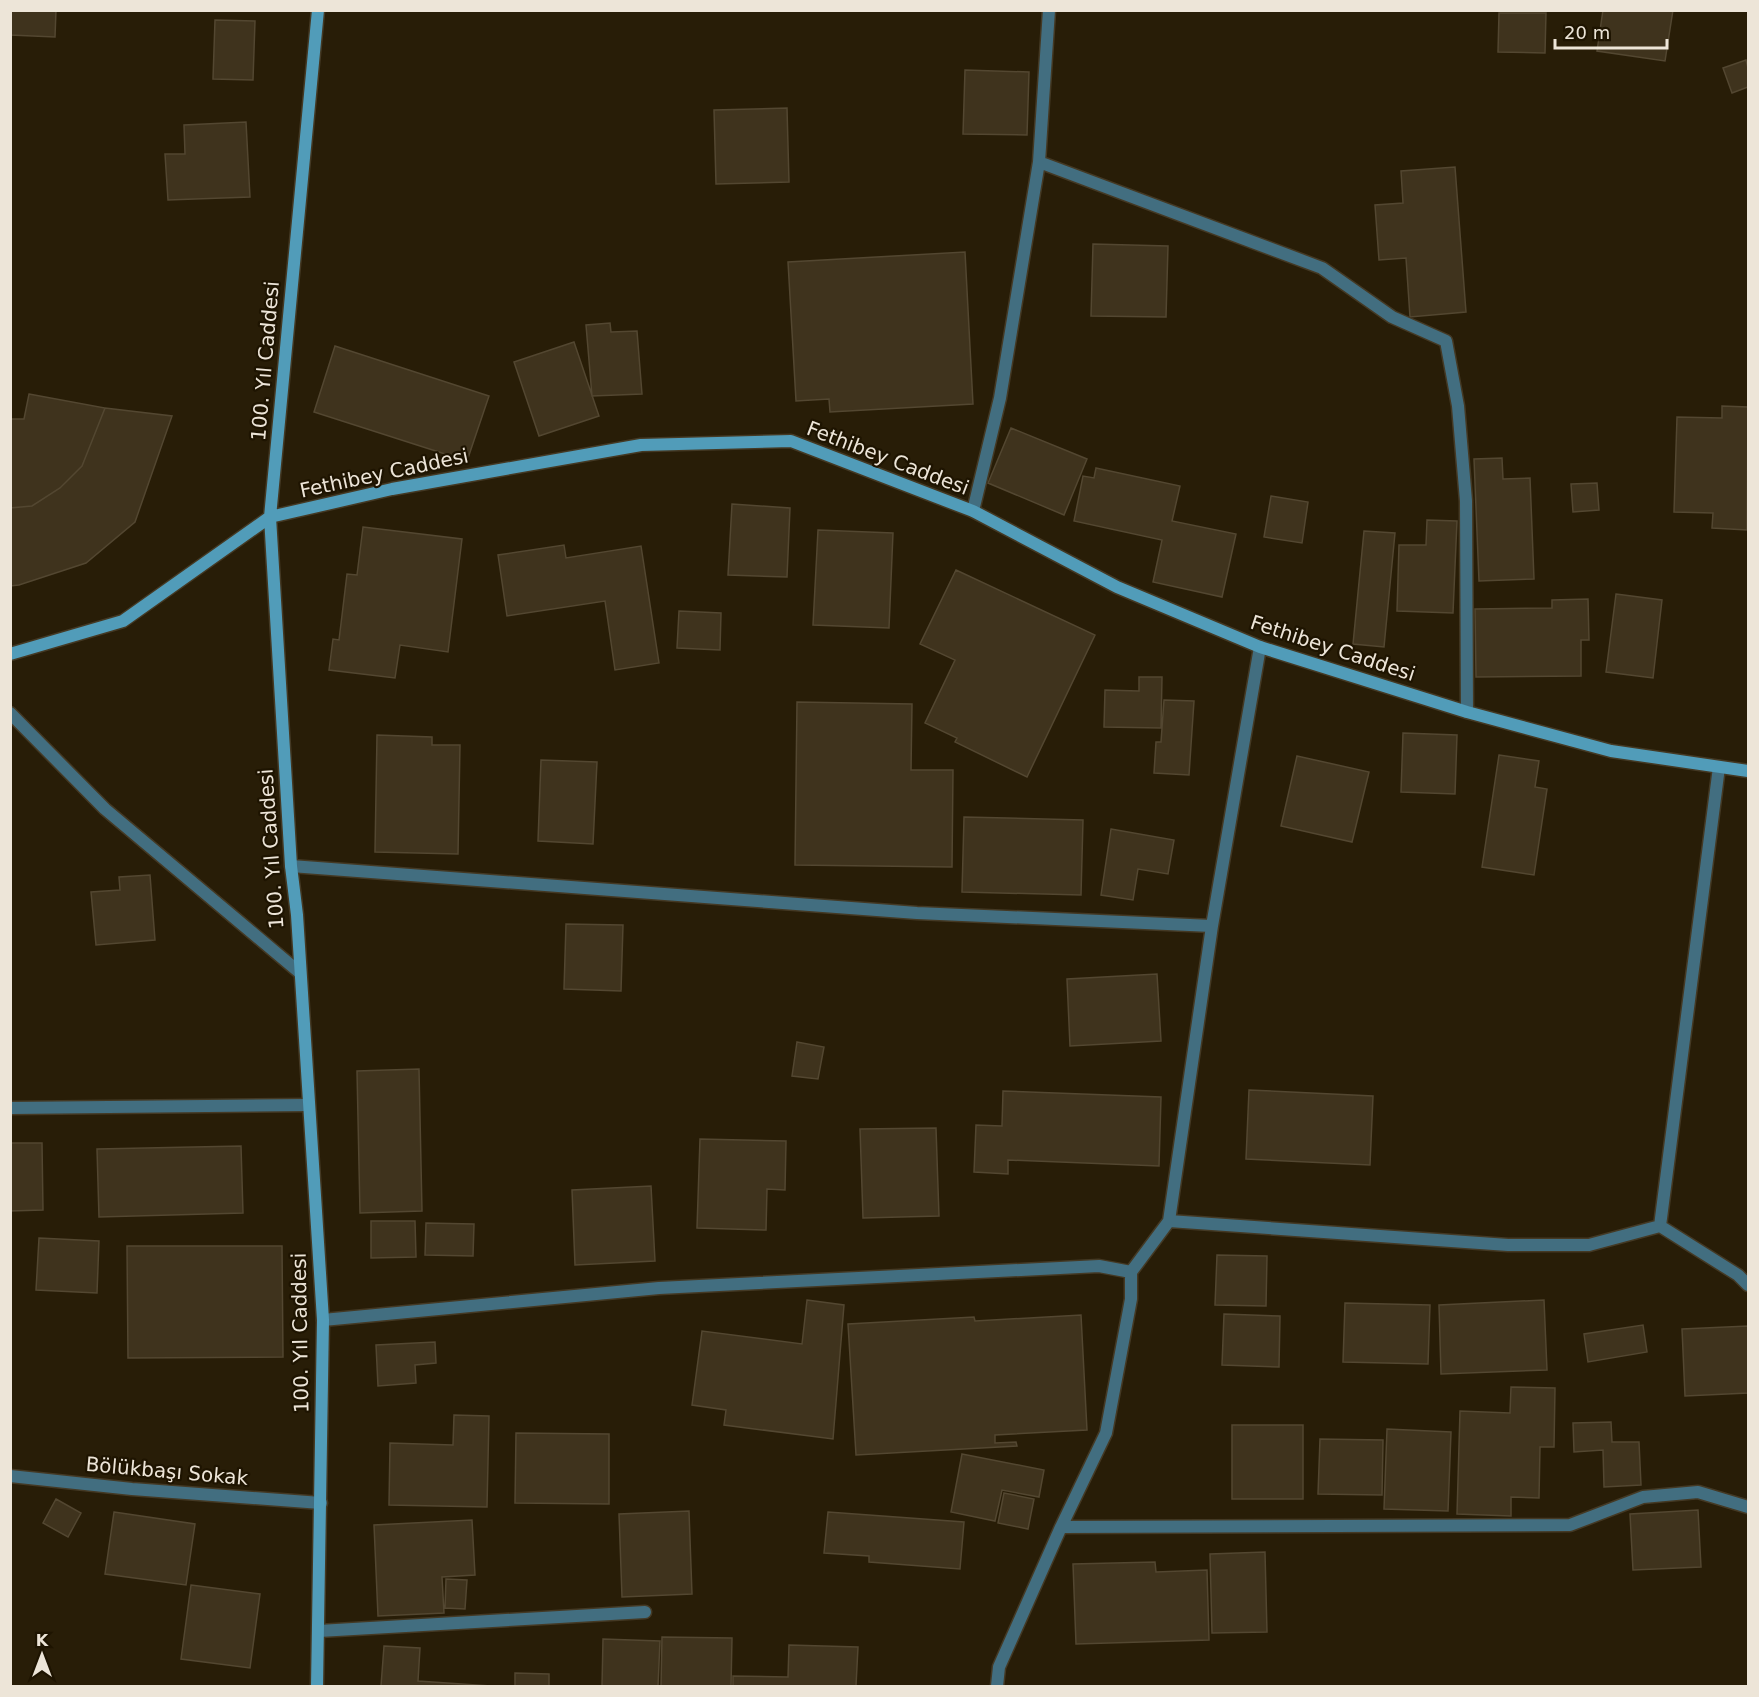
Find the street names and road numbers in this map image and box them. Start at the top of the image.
street label: 100. Yıl Caddesi [246,280,284,442]
street label: Fethibey Caddesi [803,416,973,500]
street label: Fethibey Caddesi [297,443,471,503]
street label: Fethibey Caddesi [1248,610,1418,686]
street label: 100. Yıl Caddesi [253,768,289,930]
street label: 100. Yıl Caddesi [287,1253,313,1413]
street label: Bölükbaşı Sokak [85,1452,250,1490]

